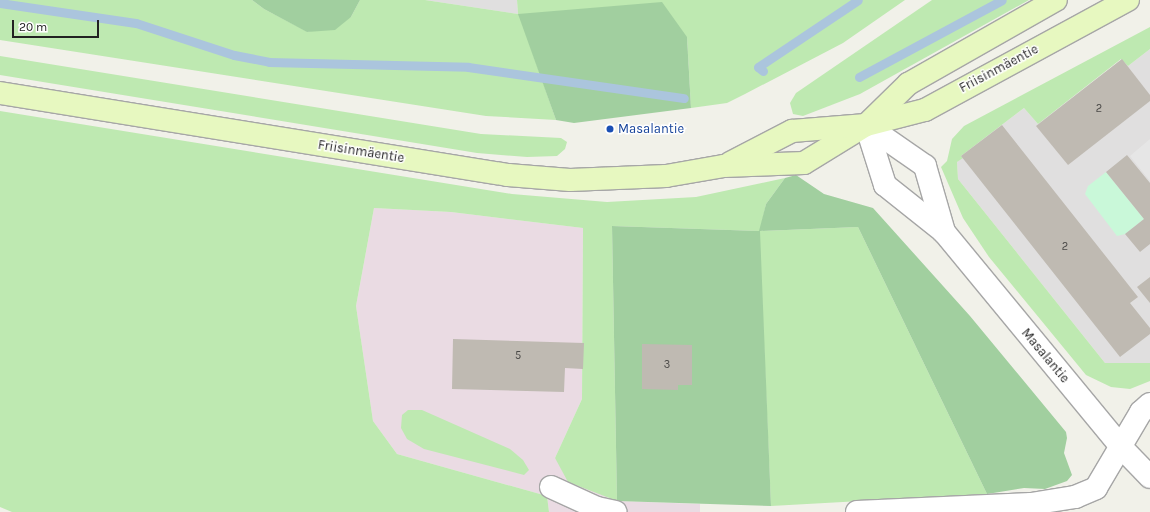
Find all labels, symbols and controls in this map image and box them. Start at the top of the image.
scale bar [14,12,101,38]
text: 20 m [19,20,47,34]
street label: Friisinmäentie [957,42,1041,96]
house number: 2 [1096,102,1102,116]
place label: Masalantie [618,121,684,137]
marker: Masalantie [605,124,615,134]
street label: Friisinmäentie [317,137,405,167]
house number: 2 [1062,240,1068,254]
street label: Masalantie [1018,326,1072,386]
house number: 5 [515,349,521,363]
house number: 3 [664,358,670,372]

